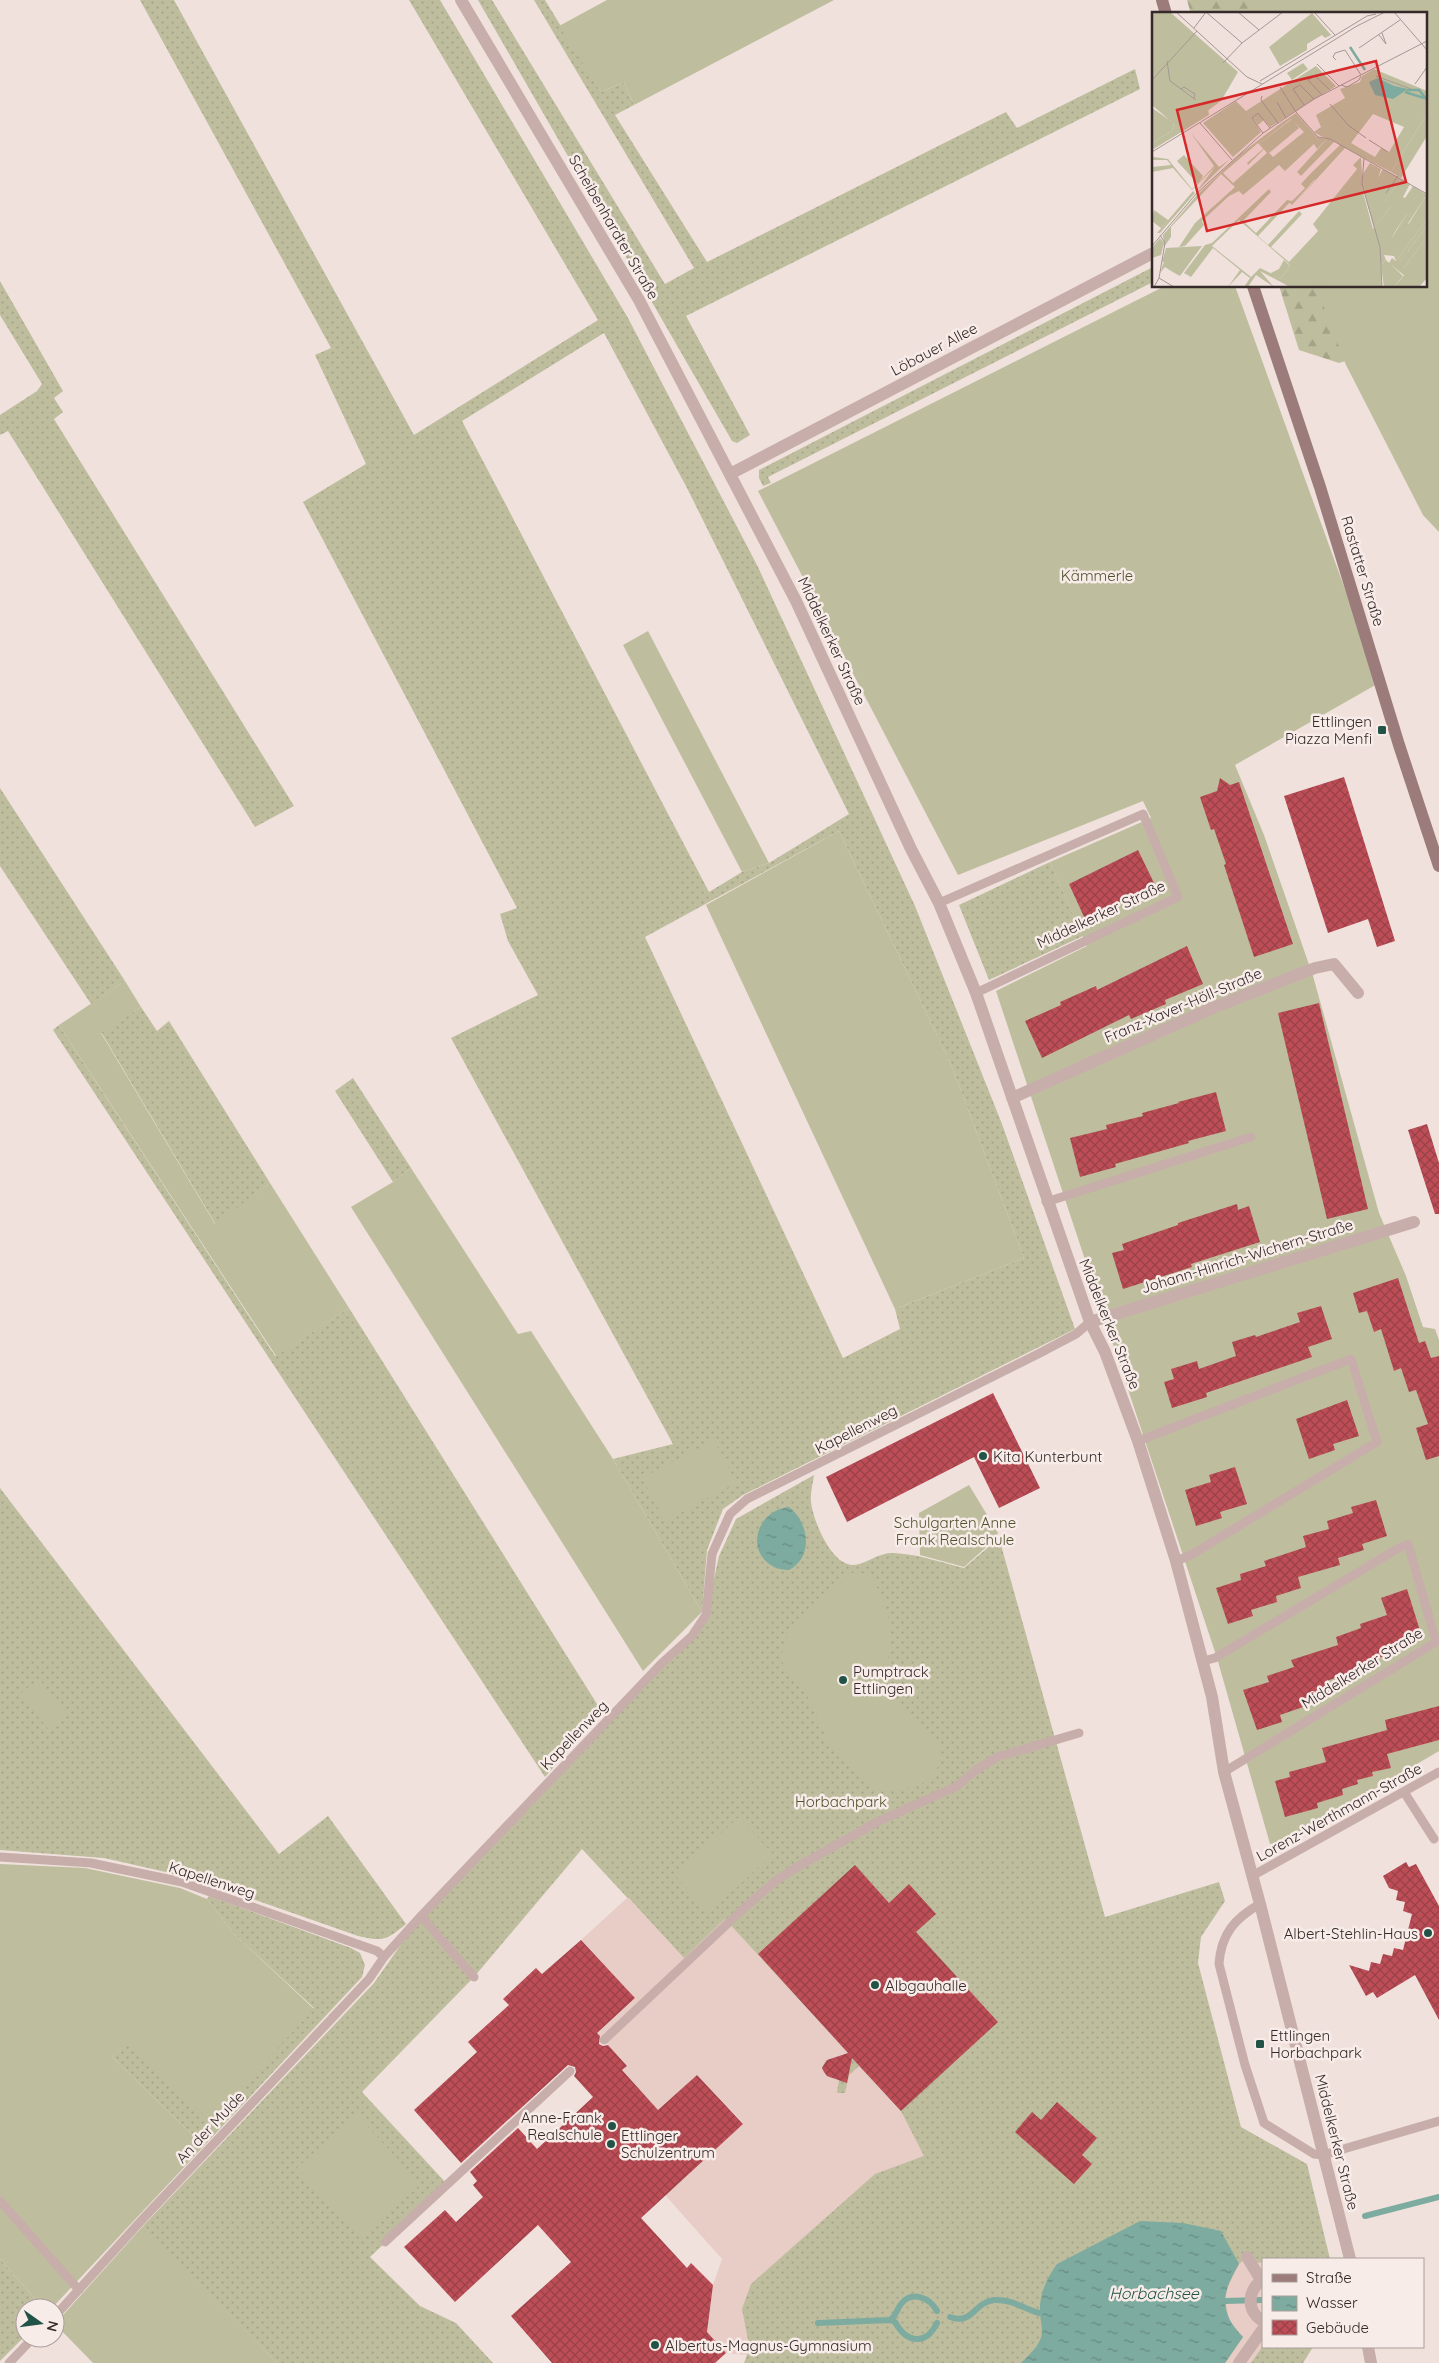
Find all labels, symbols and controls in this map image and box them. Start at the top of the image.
inset map [1152,12,1426,288]
street label: Scheibenhardter Straße [565,151,663,303]
street label: Löbauer Allee [887,318,981,380]
street label: Rastatter Straße [1337,513,1389,629]
park label: Kämmerle [1061,566,1133,585]
street label: Middelkerker Straße [794,574,870,708]
place label: Ettlingen Piazza Menfi [1285,712,1372,748]
marker: Ettlingen Piazza Menfi [1376,724,1388,736]
street label: Middelkerker Straße [1034,876,1168,952]
street label: Franz-Xaver-Höll-Straße [1101,963,1265,1047]
street label: Johann-Hinrich-Wichern-Straße [1139,1215,1355,1297]
street label: Middelkerker Straße [1075,1256,1145,1392]
street label: Kapellenweg [812,1400,900,1458]
place label: Kita Kunterbunt [993,1447,1102,1466]
marker: Kita Kunterbunt [977,1450,989,1462]
park label: Schulgarten Anne Frank Realschule [894,1513,1016,1549]
street label: Middelkerker Straße [1298,1623,1426,1713]
place label: Pumptrack Ettlingen [853,1662,929,1698]
marker: Pumptrack Ettlingen [837,1674,849,1686]
street label: Kapellenweg [536,1696,612,1774]
street label: Lorenz-Werthmann-Straße [1253,1758,1425,1866]
park label: Horbachpark [795,1792,887,1811]
street label: Kapellenweg [166,1857,258,1903]
place label: Albert-Stehlin-Haus [1284,1924,1418,1943]
marker: Albert-Stehlin-Haus [1422,1927,1434,1939]
place label: Albgauhalle [885,1976,967,1995]
marker: Albgauhalle [869,1979,881,1991]
place label: Ettlingen Horbachpark [1270,2026,1362,2062]
marker: Ettlingen Horbachpark [1254,2038,1266,2050]
street label: Middelkerker Straße [1311,2072,1363,2212]
street label: An der Mulde [172,2087,248,2167]
place label: Anne-Frank Realschule [521,2108,602,2144]
marker: Anne-Frank Realschule [606,2120,618,2132]
place label: Ettlinger Schulzentrum [621,2126,715,2162]
marker: Ettlinger Schulzentrum [605,2138,617,2150]
legend [1262,2258,1424,2348]
text: Straße [1306,2268,1352,2287]
water label: Horbachsee [1109,2283,1200,2303]
text: Wasser [1306,2293,1358,2312]
north arrow [15,2298,65,2348]
text: Gebäude [1306,2318,1369,2337]
text: N [43,2319,63,2333]
place label: Albertus-Magnus-Gymnasium [665,2336,872,2355]
marker: Albertus-Magnus-Gymnasium [649,2339,661,2351]

